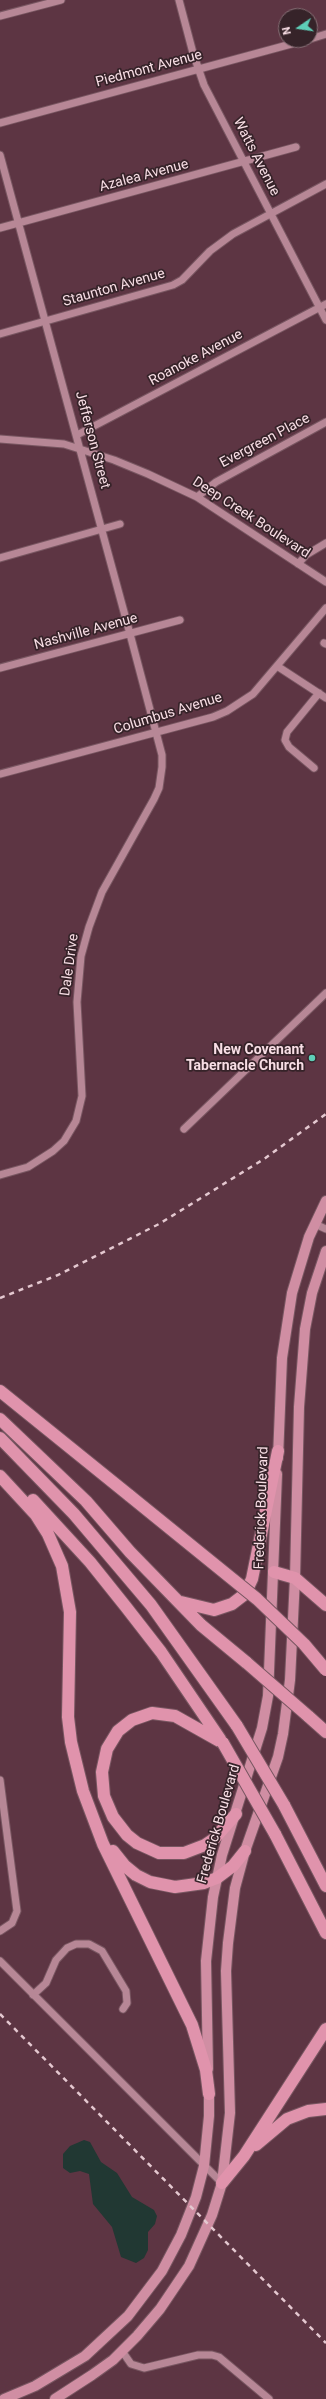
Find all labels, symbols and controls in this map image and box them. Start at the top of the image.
north arrow [278,8,318,48]
text: N [280,25,294,36]
street label: Piedmont Avenue [94,47,204,91]
street label: Watts Avenue [229,115,283,199]
street label: Azalea Avenue [98,156,190,196]
street label: Staunton Avenue [61,265,167,311]
street label: Roanoke Avenue [146,326,246,390]
street label: Jefferson Street [71,389,113,491]
street label: Evergreen Place [217,410,313,472]
street label: Deep Creek Boulevard [189,474,313,562]
street label: Nashville Avenue [33,610,139,654]
street label: Columbus Avenue [112,690,224,738]
street label: Dale Drive [57,933,83,997]
place label: New Covenant Tabernacle Church [186,1042,304,1074]
marker: New Covenant Tabernacle Church [307,1053,317,1063]
street label: Frederick Boulevard [251,1446,273,1570]
street label: Frederick Boulevard [194,1763,244,1885]

